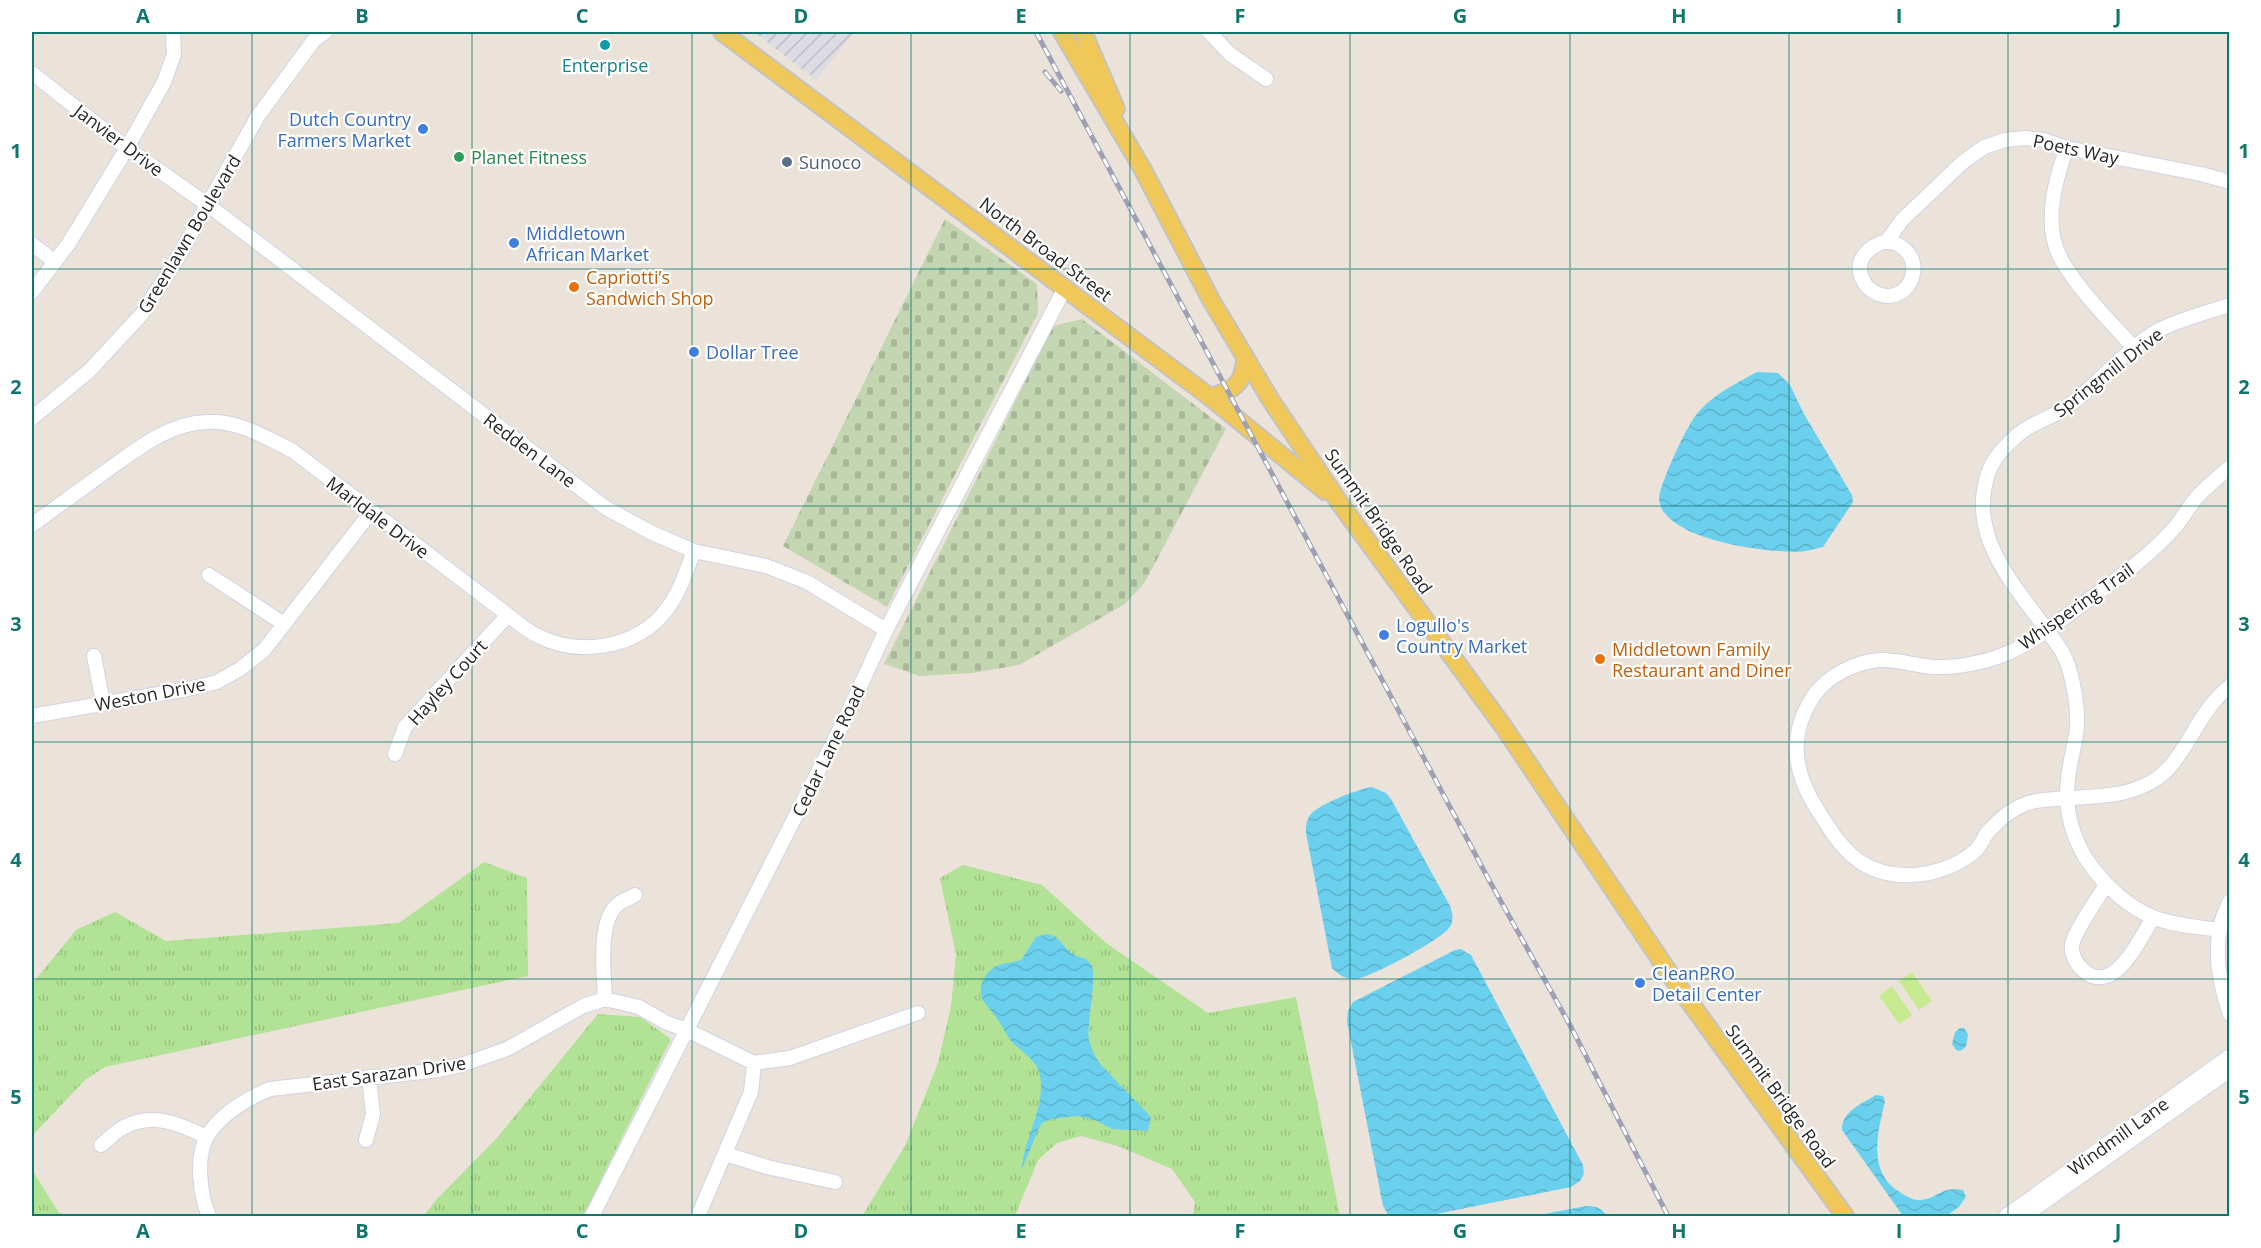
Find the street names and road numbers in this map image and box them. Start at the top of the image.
street label: Janvier Drive [68,97,168,181]
street label: Poets Way [2031,128,2122,170]
street label: Greenlawn Boulevard [132,150,246,318]
street label: North Broad Street [975,191,1117,307]
street label: Springmill Drive [2048,322,2168,422]
street label: Redden Lane [479,407,581,493]
street label: Summit Bridge Road [1320,444,1438,598]
street label: Marldale Drive [322,471,434,563]
street label: Whispering Trail [2014,557,2138,655]
street label: Hayley Court [402,634,492,730]
street label: Weston Drive [93,672,207,716]
street label: Cedar Lane Road [786,682,870,820]
street label: Summit Bridge Road [1721,1019,1841,1173]
street label: East Sarazan Drive [311,1050,467,1096]
street label: Windmill Lane [2063,1091,2173,1181]

